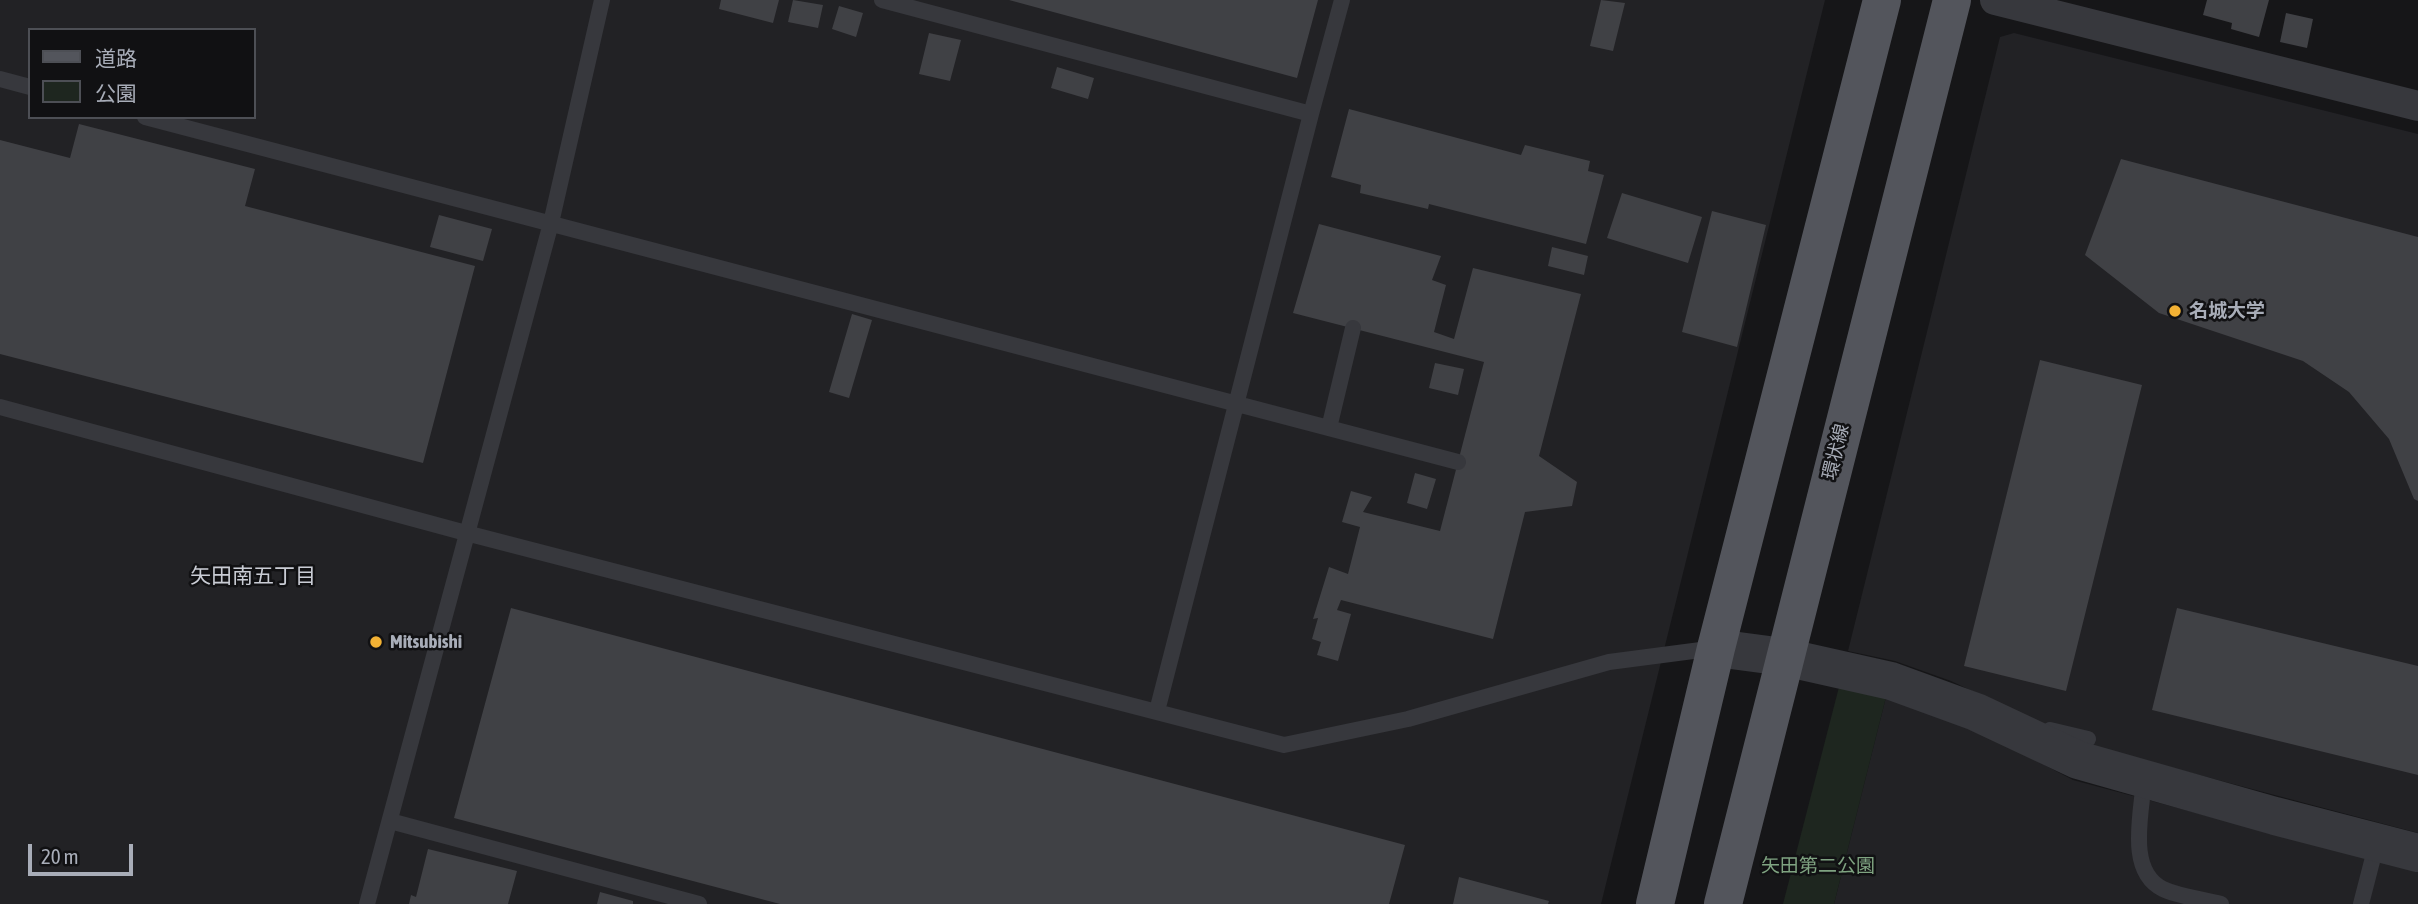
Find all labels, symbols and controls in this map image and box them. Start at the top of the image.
legend [28,28,256,119]
text: 道路 [95,46,137,70]
text: 公園 [95,81,137,105]
place label: 名城大学 [2189,300,2265,322]
marker: 名城大学 [2167,303,2183,319]
street label: 環状線 [1818,422,1854,482]
district label: 矢田南五丁目 [190,563,316,589]
place label: Mitsubishi [390,631,462,653]
marker: Mitsubishi [368,634,384,650]
scale bar [32,830,136,874]
text: 20 m [41,844,79,868]
park label: 矢田第二公園 [1761,855,1875,877]

